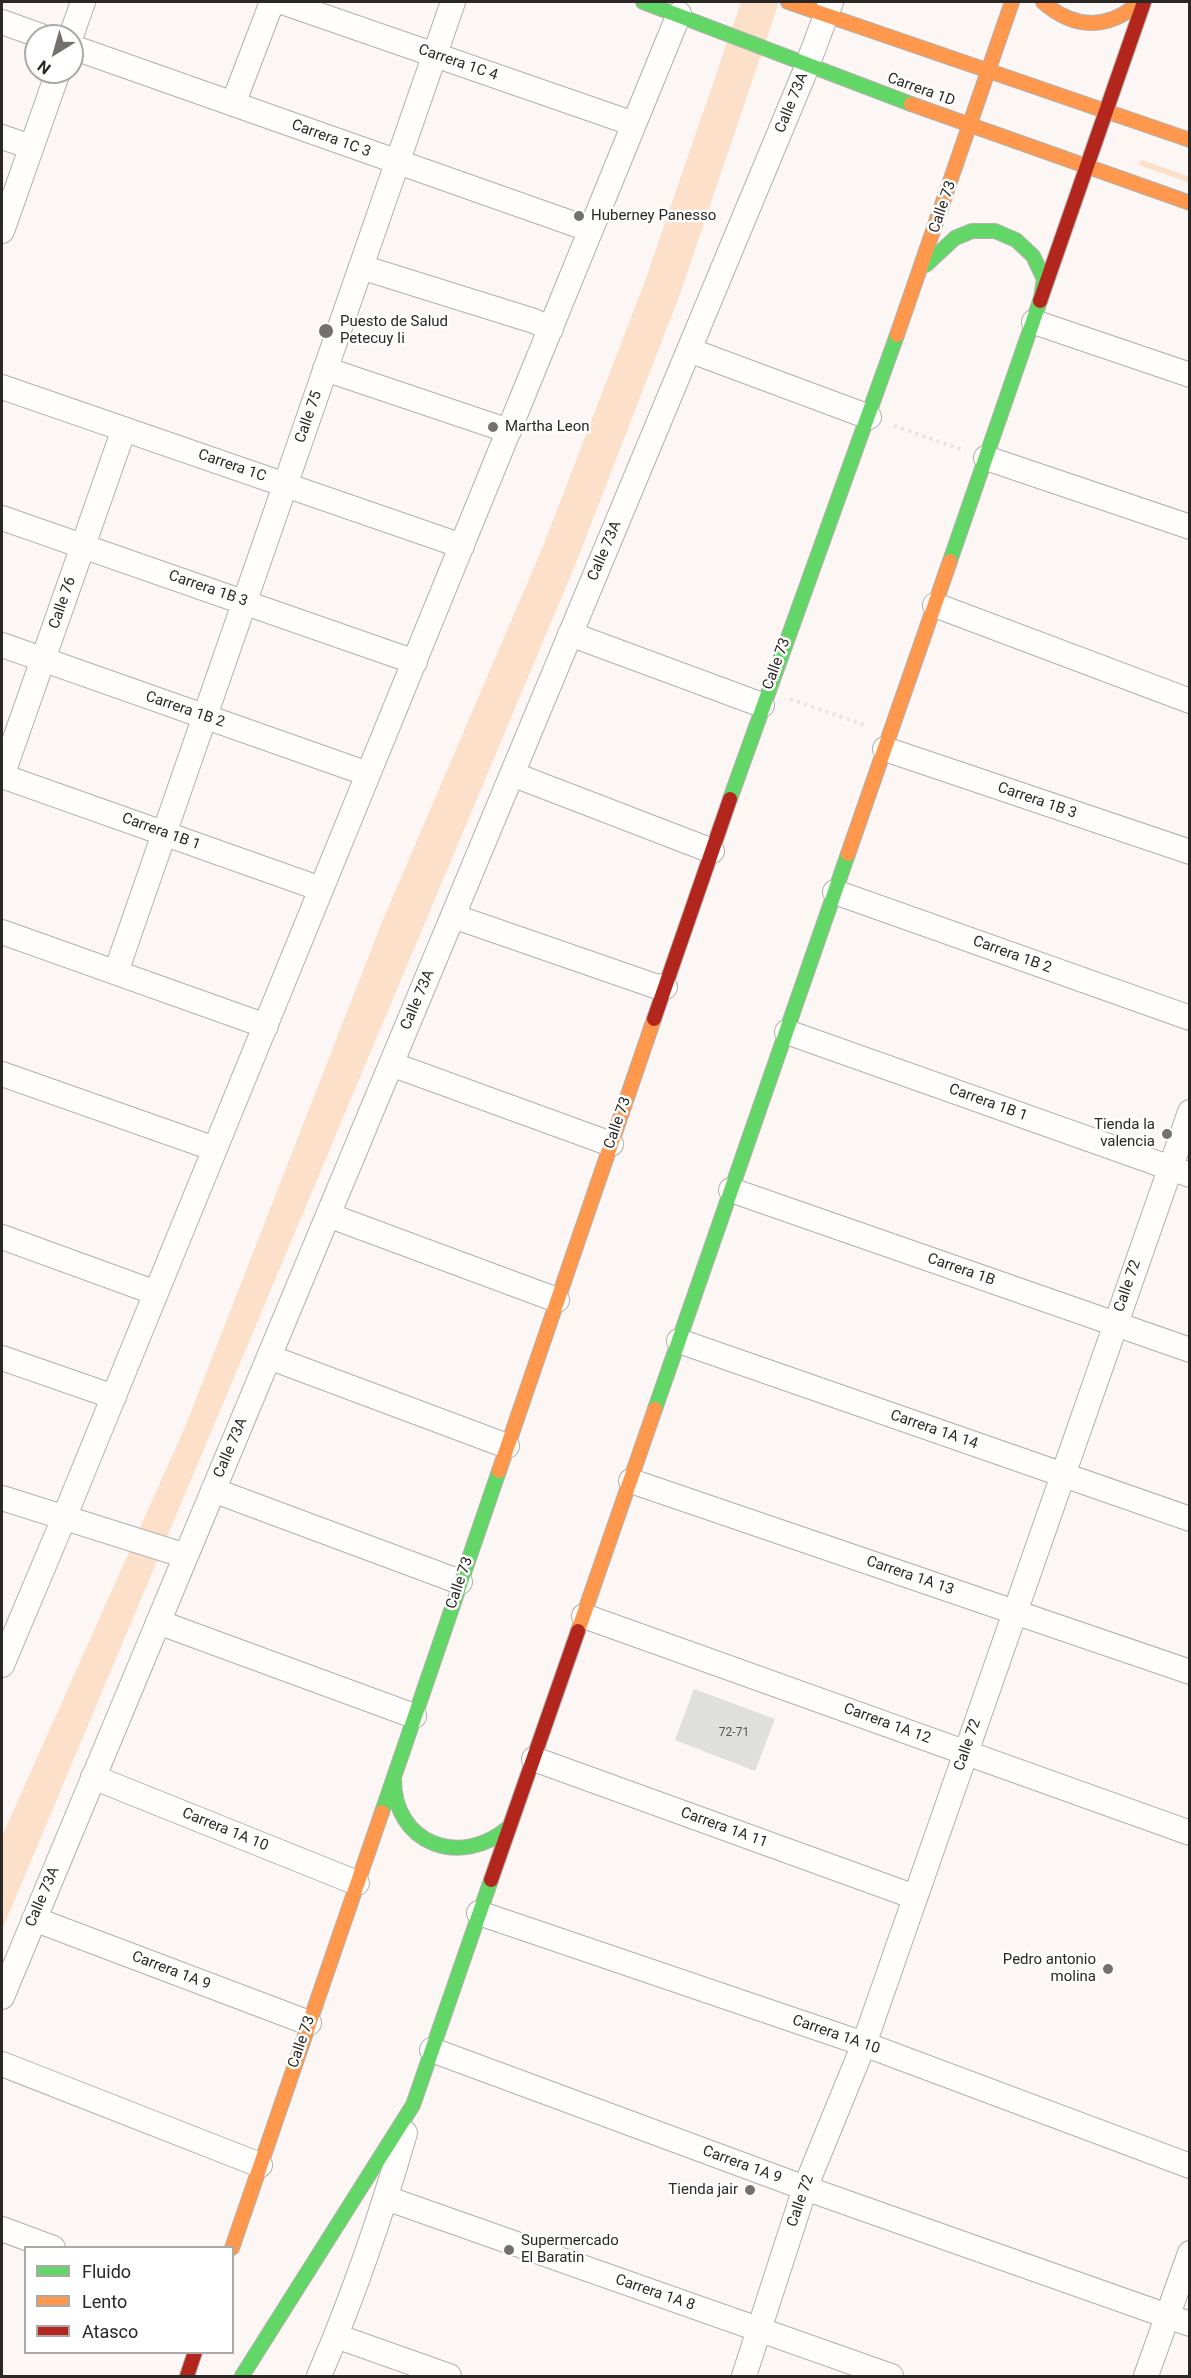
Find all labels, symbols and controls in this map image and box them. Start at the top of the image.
north arrow [24,24,84,84]
street label: Carrera 1C 4 [416,41,500,85]
text: N [34,56,54,78]
street label: Carrera 1D [885,69,957,111]
street label: Calle 73A [772,70,812,136]
street label: Carrera 1C 3 [289,116,373,162]
street label: Calle 73 [926,179,960,235]
place label: Huberney Panesso [591,207,716,225]
marker: Huberney Panesso [572,209,586,223]
place label: Puesto de Salud Petecuy Ii [340,313,448,348]
marker: Puesto de Salud Petecuy Ii [317,322,335,340]
street label: Calle 75 [292,389,326,445]
place label: Martha Leon [505,418,590,436]
marker: Martha Leon [486,420,500,434]
street label: Carrera 1C [196,446,268,486]
street label: Calle 73A [584,518,626,584]
street label: Carrera 1B 3 [166,567,250,611]
street label: Calle 76 [46,575,80,631]
street label: Calle 73 [759,636,795,692]
street label: Carrera 1B 2 [143,688,227,732]
street label: Carrera 1B 3 [995,779,1079,823]
street label: Carrera 1B 1 [119,809,203,855]
street label: Carrera 1B 2 [970,932,1054,978]
street label: Calle 73A [397,967,439,1033]
street label: Carrera 1B 1 [946,1080,1030,1126]
street label: Calle 73 [601,1095,635,1151]
place label: Tienda la valencia [1094,1116,1155,1151]
marker: Tienda la valencia [1160,1127,1174,1141]
street label: Carrera 1B [925,1250,997,1290]
street label: Calle 72 [1111,1258,1145,1314]
street label: Carrera 1A 14 [888,1407,980,1453]
street label: Calle 73A [210,1415,252,1481]
street label: Carrera 1A 13 [864,1553,956,1599]
street label: Calle 73 [443,1555,477,1611]
street label: Carrera 1A 12 [841,1700,933,1748]
street label: Calle 72 [951,1717,985,1773]
house number: 72-71 [719,1726,749,1740]
street label: Carrera 1A 11 [678,1804,770,1852]
street label: Carrera 1A 10 [179,1805,271,1855]
street label: Calle 73A [22,1864,64,1930]
street label: Carrera 1A 9 [129,1948,213,1994]
place label: Pedro antonio molina [1003,1951,1096,1986]
marker: Pedro antonio molina [1101,1962,1115,1976]
street label: Carrera 1A 10 [790,2012,882,2058]
street label: Calle 73 [285,2014,319,2070]
street label: Carrera 1A 9 [700,2142,784,2188]
street label: Calle 72 [784,2173,818,2229]
place label: Tienda jair [668,2181,738,2199]
marker: Tienda jair [743,2183,757,2197]
place label: Supermercado El Baratin [521,2232,619,2267]
marker: Supermercado El Baratin [502,2243,516,2257]
legend [24,2246,234,2354]
text: Fluido [82,2261,131,2282]
street label: Carrera 1A 8 [613,2271,697,2315]
text: Lento [82,2291,127,2312]
text: Atasco [82,2321,138,2342]

